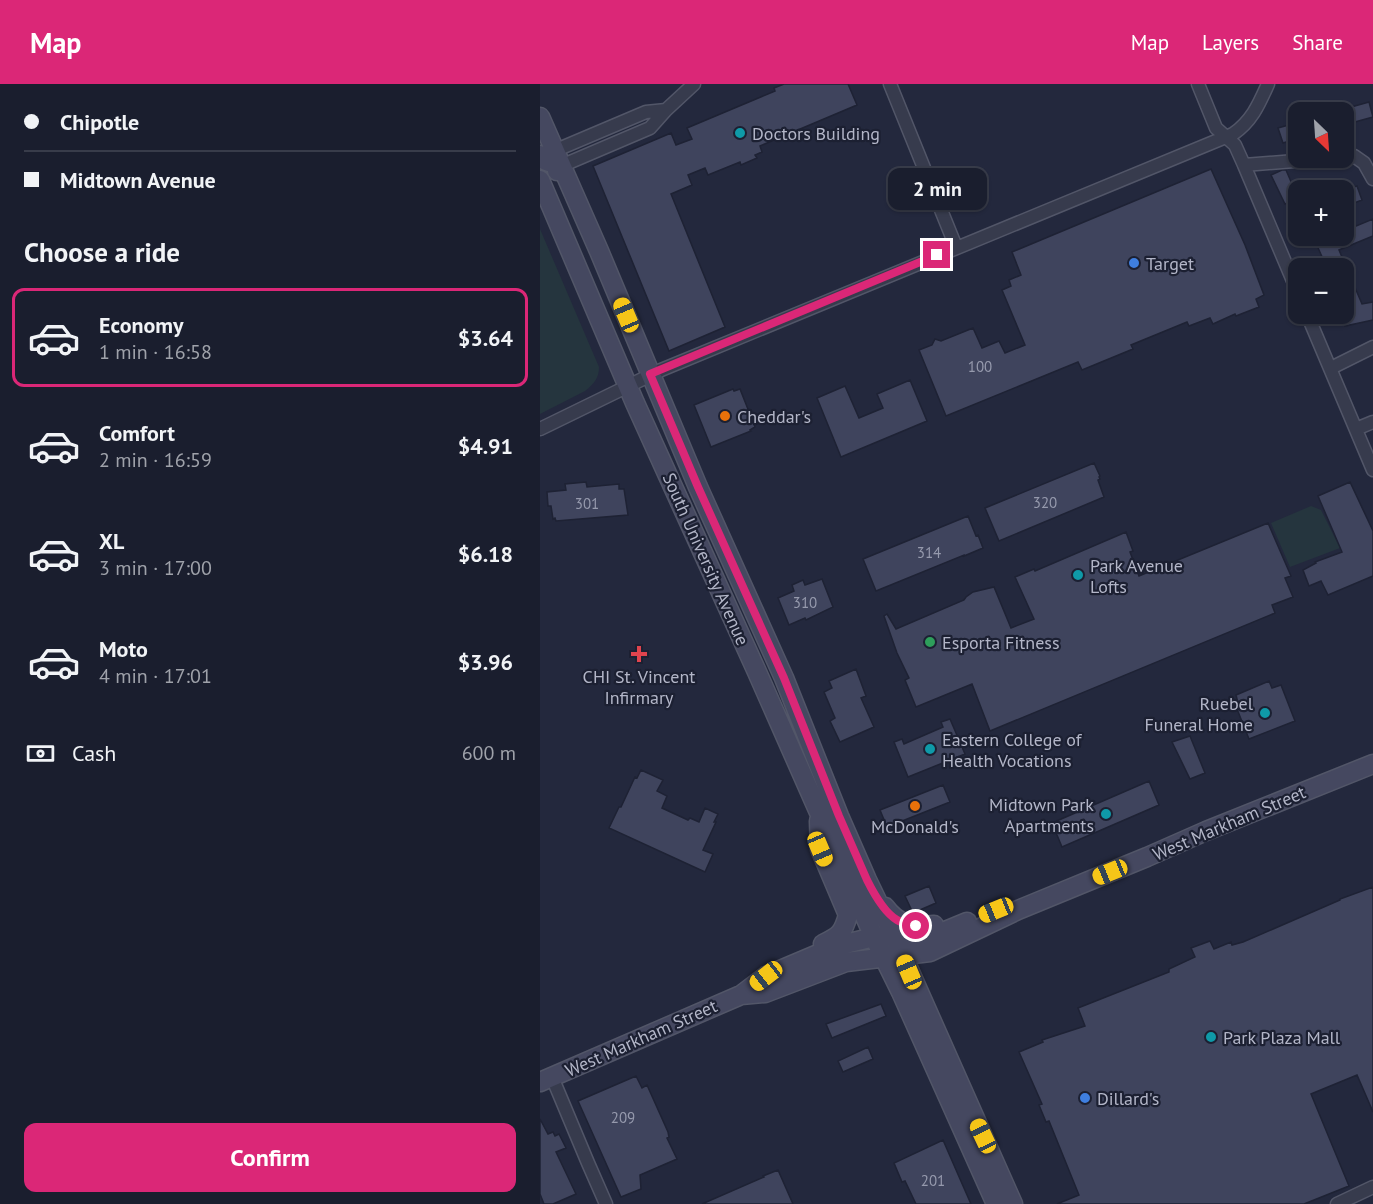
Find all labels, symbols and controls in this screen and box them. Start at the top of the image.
text: Map [30,24,81,61]
text: Map [1131,29,1169,56]
text: Layers [1202,29,1259,56]
text: Share [1292,29,1343,56]
north arrow [1288,102,1354,168]
map controls [1288,102,1354,324]
text: Chipotle [60,108,139,136]
place label: Doctors Building [752,122,880,145]
marker: Doctors Building [733,126,747,140]
text: Midtown Avenue [60,166,216,194]
callout: 2 min [888,168,986,210]
text: 2 min [913,176,962,202]
button: + [1288,180,1354,246]
text: Choose a ride [24,235,180,269]
route end [923,241,950,268]
place label: Target [1146,252,1194,275]
marker: Target [1127,256,1141,270]
button: − [1288,258,1354,324]
car [611,295,641,335]
icon: car [27,311,81,365]
text: Economy [99,311,183,339]
text: $3.64 [458,324,513,352]
text: 1 min · 16:58 [99,339,212,365]
house number: 100 [968,357,992,376]
place label: Cheddar's [737,405,811,428]
marker: Cheddar's [718,409,732,423]
icon: car [27,419,81,473]
text: Comfort [99,419,175,447]
text: $4.91 [458,432,513,460]
text: 2 min · 16:59 [99,447,212,473]
street label: South University Avenue [658,469,754,649]
house number: 320 [1033,493,1057,512]
house number: 301 [575,494,599,513]
icon: car [27,527,81,581]
text: XL [99,527,124,555]
text: $6.18 [458,540,513,568]
house number: 314 [917,543,941,562]
place label: Park Avenue Lofts [1090,554,1183,598]
text: 3 min · 17:00 [99,555,212,581]
marker: Park Avenue Lofts [1071,568,1085,582]
house number: 310 [793,593,817,612]
place label: Esporta Fitness [942,631,1060,654]
icon: car [27,635,81,689]
text: Moto [99,635,148,663]
marker: Esporta Fitness [923,635,937,649]
marker: CHI St. Vincent Infirmary [630,645,648,663]
text: $3.96 [458,648,513,676]
text: 4 min · 17:01 [99,663,212,689]
place label: CHI St. Vincent Infirmary [583,665,695,709]
place label: Ruebel Funeral Home [1144,692,1254,736]
marker: Ruebel Funeral Home [1258,706,1272,720]
place label: Eastern College of Health Vocations [942,728,1083,772]
icon: cash [24,737,57,770]
text: Cash [72,739,116,767]
text: 600 m [462,740,516,766]
marker: Eastern College of Health Vocations [923,742,937,756]
street label: West Markham Street [1149,780,1309,866]
place label: Midtown Park Apartments [989,793,1094,837]
marker: McDonald's [908,799,922,813]
marker: Midtown Park Apartments [1099,807,1113,821]
place label: McDonald's [871,815,959,838]
car [805,829,835,869]
car [1090,857,1130,887]
car [976,895,1016,925]
route start [902,912,929,939]
car [894,952,924,992]
car [746,958,786,994]
street label: West Markham Street [561,994,721,1082]
place label: Park Plaza Mall [1223,1026,1341,1049]
marker: Park Plaza Mall [1204,1030,1218,1044]
place label: Dillard's [1097,1087,1159,1110]
marker: Dillard's [1078,1091,1092,1105]
house number: 209 [611,1108,635,1127]
car [967,1116,999,1156]
button: Confirm [24,1123,516,1192]
house number: 201 [921,1171,945,1190]

